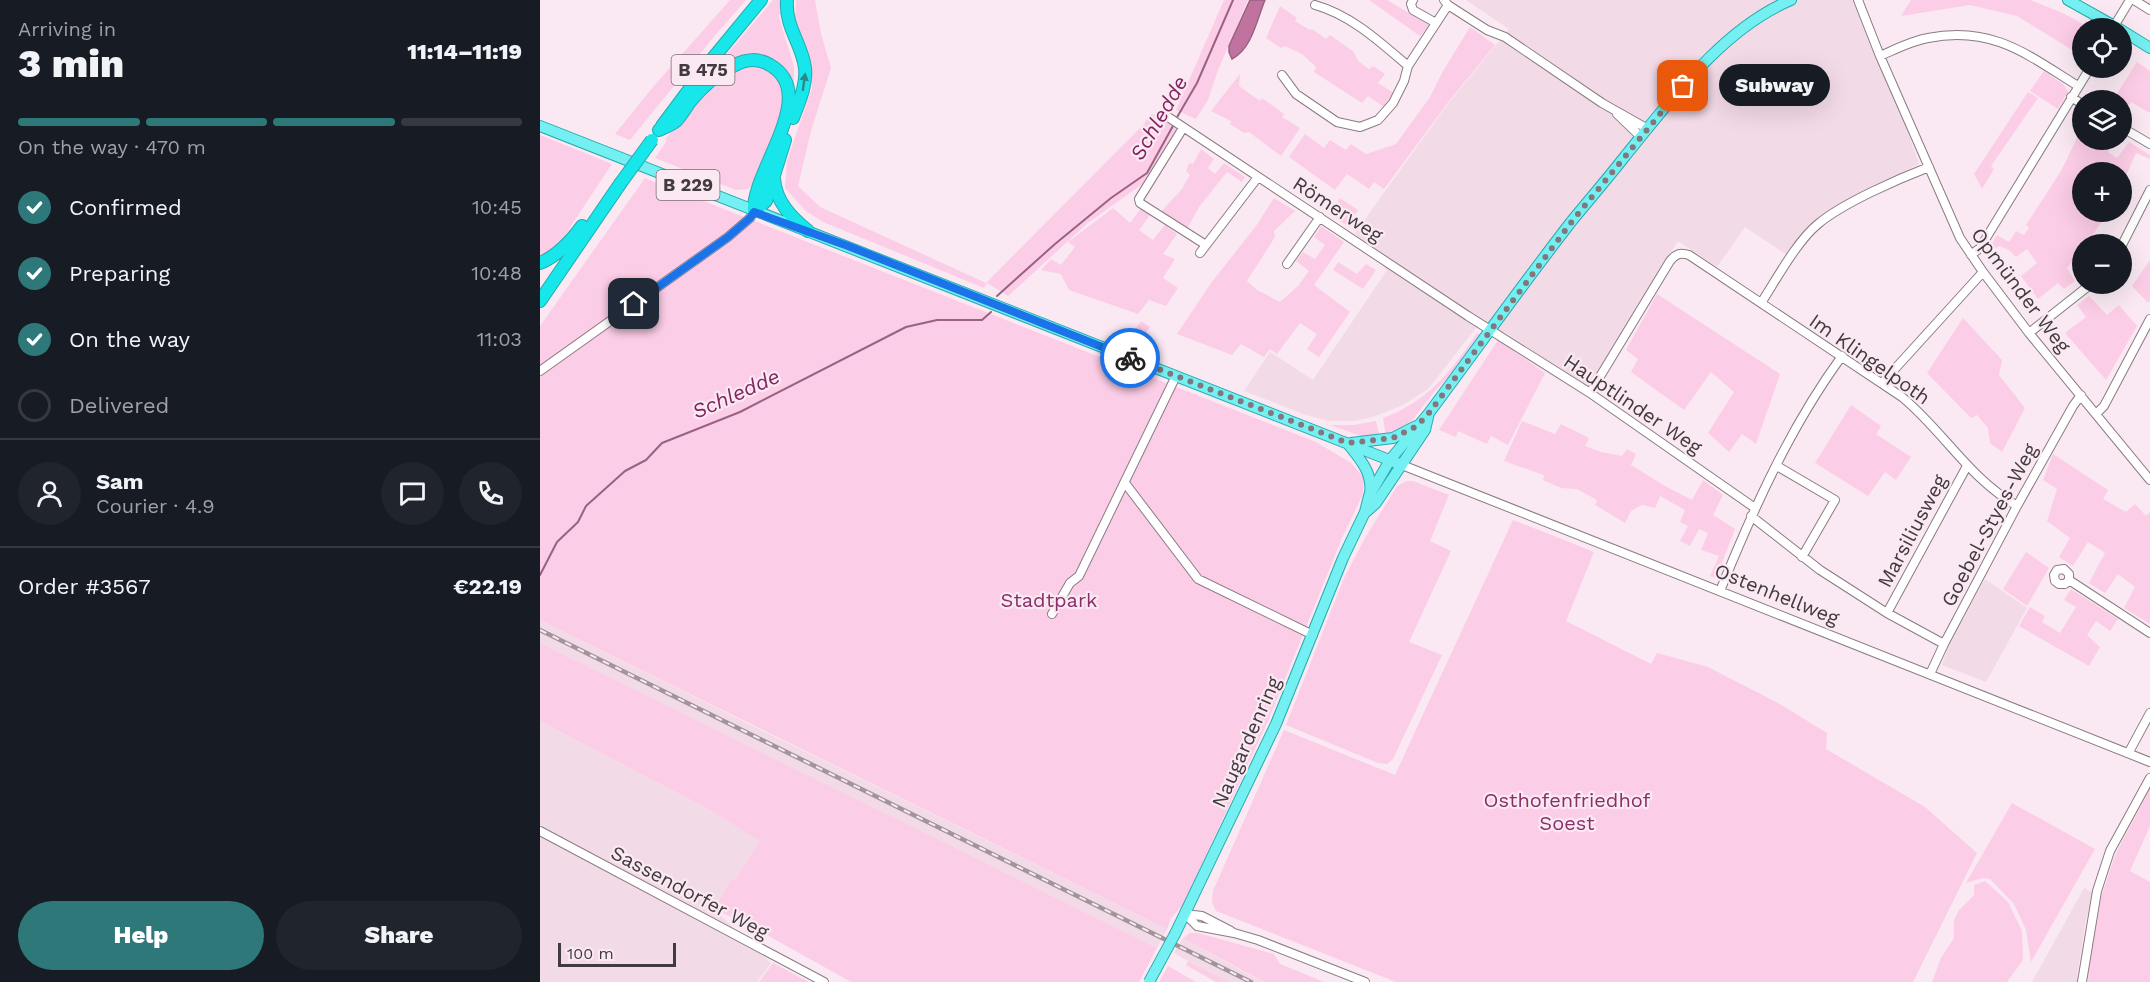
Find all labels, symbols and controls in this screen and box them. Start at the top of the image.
text: Arriving in [18,17,116,41]
map controls [2072,18,2132,294]
button: locate [2072,18,2132,78]
text: 11:14–11:19 [407,39,522,64]
text: 3 min [18,41,124,86]
road number: B 475 [672,55,735,85]
pin [1657,60,1708,111]
callout: Subway [1719,65,1830,107]
icon: bag [1666,69,1699,102]
water label: Schledde [1124,71,1193,164]
one-way arrow [799,72,808,91]
text: Subway [1735,73,1814,97]
button: layers [2072,90,2132,150]
text: On the way · 470 m [18,135,206,159]
button: + [2072,162,2132,222]
road number: B 229 [656,170,720,200]
street label: Römerweg [1289,171,1388,247]
icon: check [18,191,51,224]
text: Confirmed [69,195,182,220]
text: 10:45 [472,195,522,219]
street label: Opmünder Weg [1966,223,2076,357]
button: − [2072,234,2132,294]
icon: check [18,257,51,290]
text: Preparing [69,261,170,286]
text: 10:48 [471,261,522,285]
pin [608,278,659,329]
icon: home [617,287,650,320]
street label: Im Klingelpoth [1805,308,1935,410]
icon: check [18,323,51,356]
text: On the way [69,327,190,352]
text: 11:03 [477,327,522,351]
courier [1100,328,1160,388]
icon: bike [1114,342,1147,375]
street label: Hauptlinder Weg [1559,349,1707,459]
water label: Schledde [688,363,783,424]
text: Delivered [69,393,169,418]
street label: Goebel-Styes-Weg [1936,439,2042,611]
button: person [18,462,81,525]
button: chat [381,462,444,525]
button: phone [459,462,522,525]
text: Sam [96,469,144,494]
street label: Marsiliusweg [1872,470,1952,591]
text: Courier · 4.9 [96,494,215,518]
street label: Ostenhellweg [1711,558,1843,630]
text: Order #3567 [18,574,151,599]
text: €22.19 [453,574,522,599]
park label: Stadtpark [1001,588,1097,612]
street label: Naugardenring [1206,672,1286,811]
park label: Osthofenfriedhof Soest [1484,788,1651,835]
street label: Sassendorfer Weg [607,840,773,944]
button: Help [18,901,264,970]
button: Share [276,901,522,970]
scale bar [558,940,676,968]
text: 100 m [567,944,614,963]

